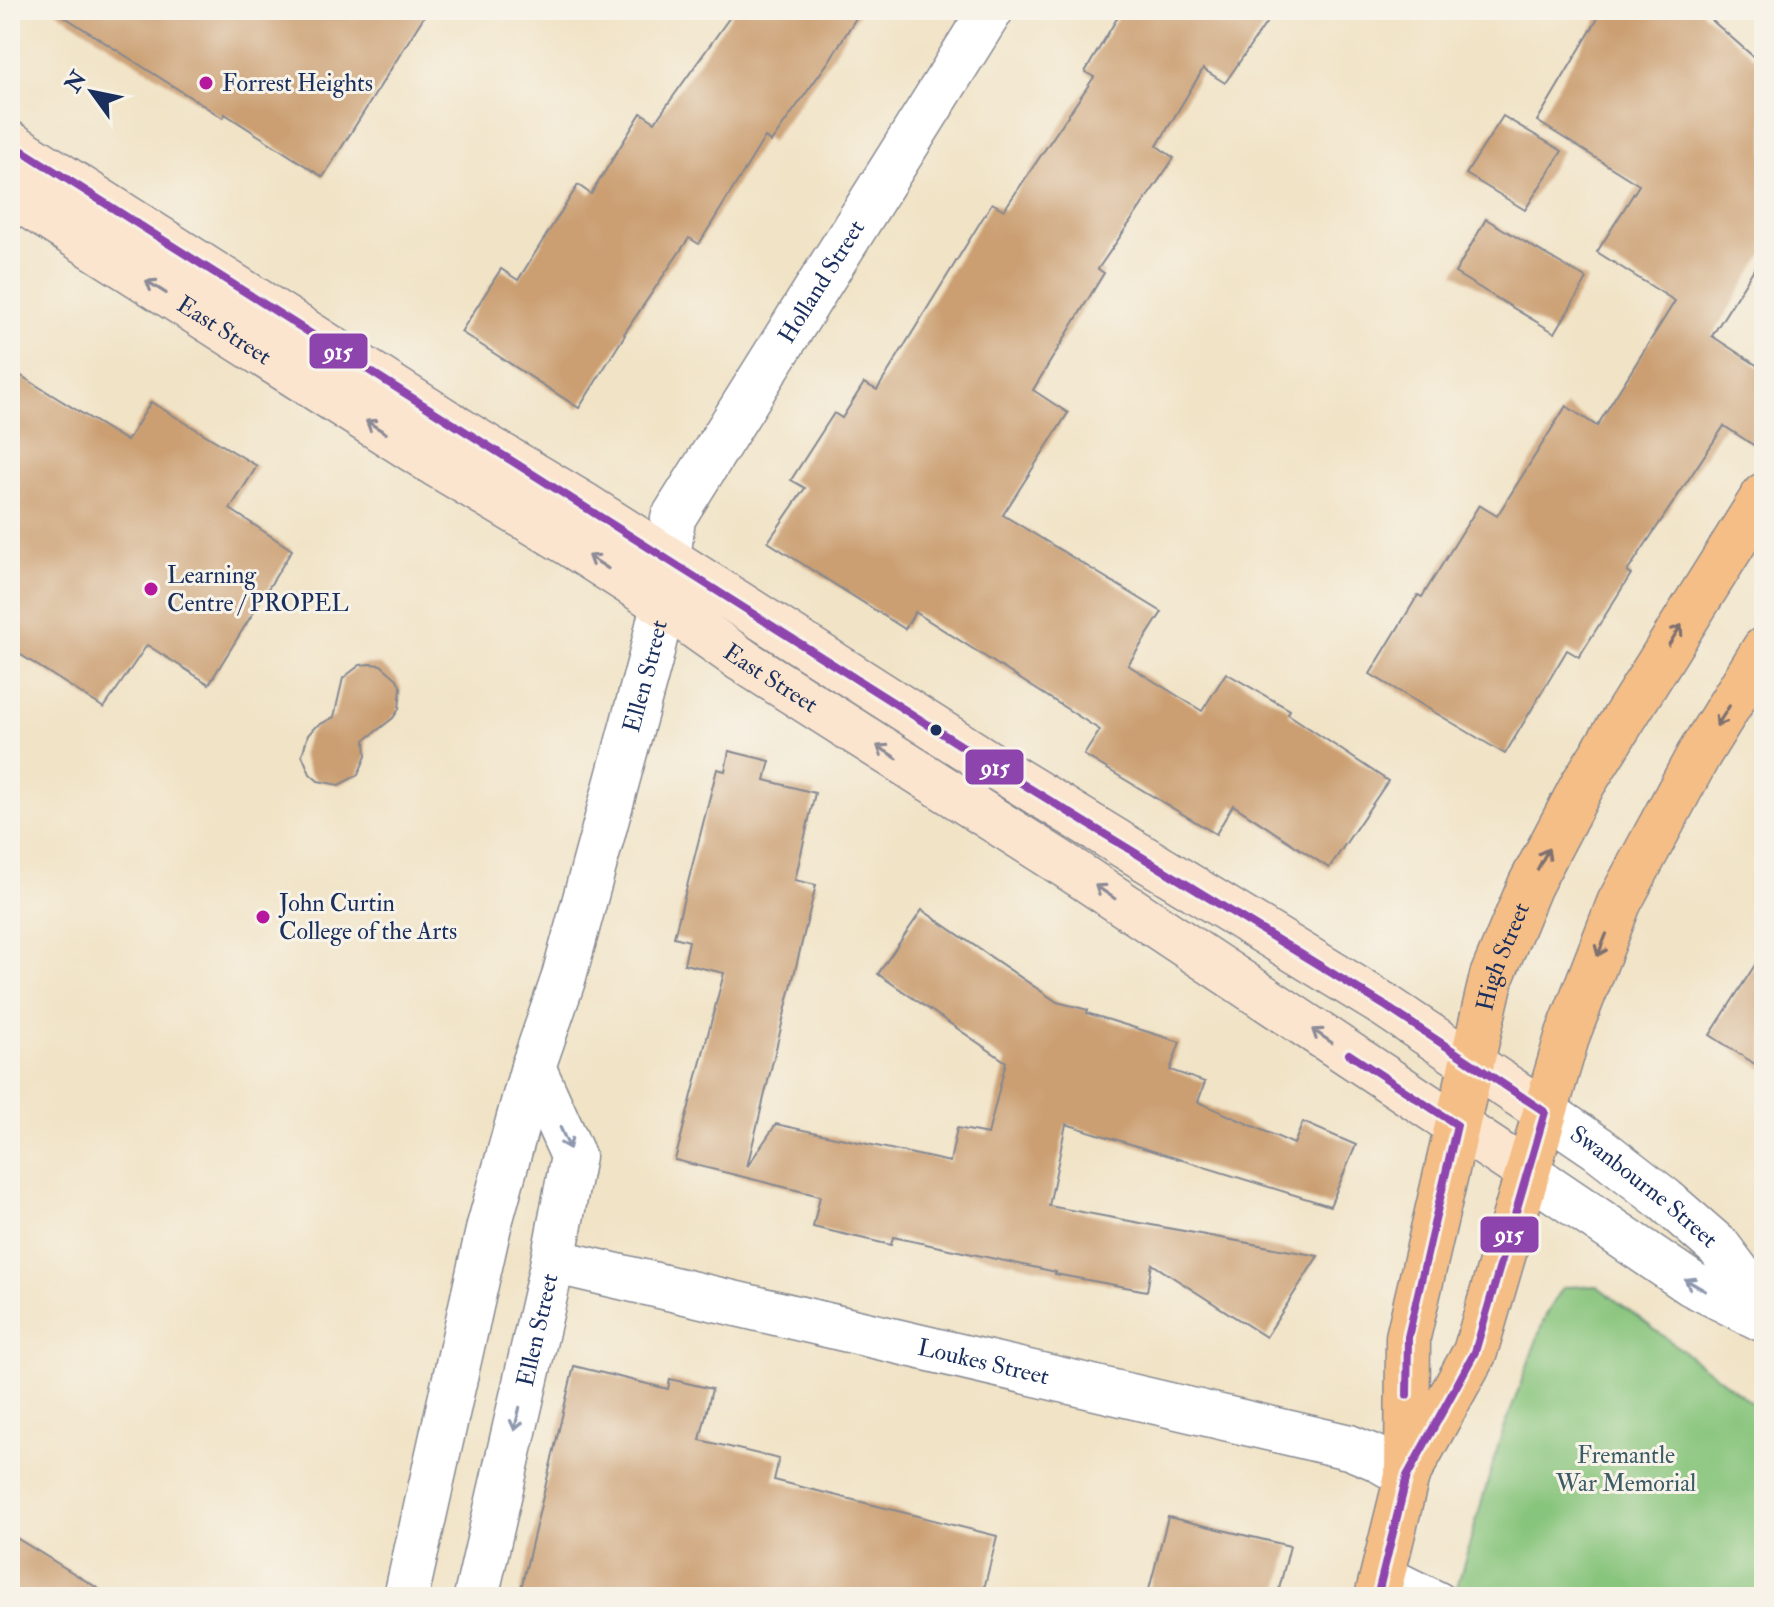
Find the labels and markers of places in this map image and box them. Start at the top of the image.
place label: Forrest Heights [222,68,373,99]
marker: Forrest Heights [197,74,215,92]
place label: Learning Centre / PROPEL [167,560,349,619]
marker: Learning Centre / PROPEL [142,580,160,598]
unlabelled marker [928,722,944,738]
place label: John Curtin College of the Arts [278,888,457,947]
marker: John Curtin College of the Arts [254,908,272,926]

